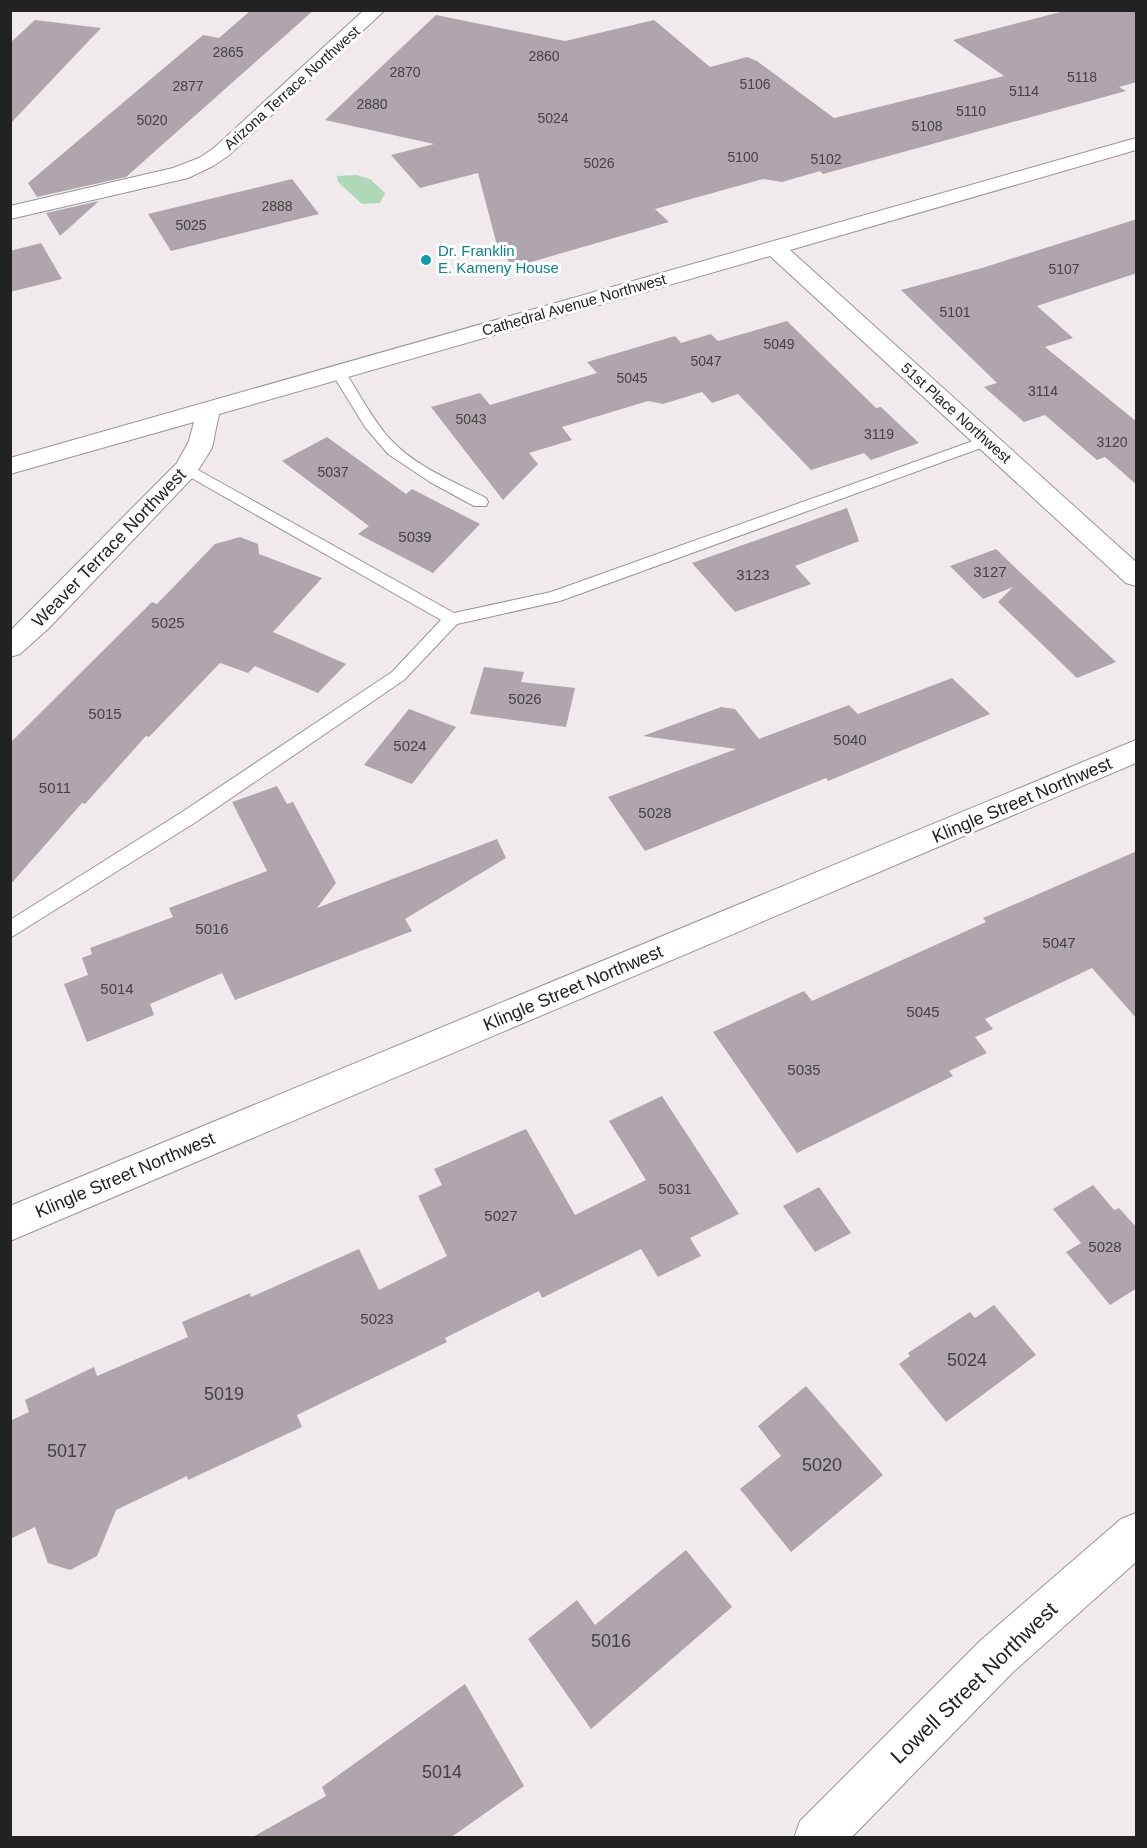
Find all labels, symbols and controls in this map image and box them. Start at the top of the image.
street label: Arizona Terrace Northwest [220,22,364,153]
house number: 2865 [212,44,244,60]
house number: 2860 [528,48,560,64]
house number: 2870 [389,64,421,80]
house number: 5118 [1067,69,1097,85]
house number: 5106 [739,76,771,92]
house number: 2877 [172,78,204,94]
house number: 5114 [1009,83,1039,99]
house number: 2880 [356,96,388,112]
house number: 5110 [956,103,986,119]
house number: 5024 [537,110,569,126]
house number: 5020 [136,112,168,128]
house number: 5108 [911,118,943,134]
house number: 5100 [727,149,759,165]
house number: 5102 [810,151,842,167]
house number: 5026 [583,155,615,171]
house number: 2888 [261,198,293,214]
house number: 5025 [175,217,207,233]
place label: Dr. Franklin E. Kameny House [438,242,559,276]
marker: Dr. Franklin E. Kameny House [419,253,433,267]
house number: 5107 [1048,261,1080,277]
street label: Cathedral Avenue Northwest [480,270,669,339]
house number: 5101 [939,304,971,320]
house number: 5049 [763,336,795,352]
house number: 5047 [690,353,722,369]
street label: 51st Place Northwest [898,359,1015,467]
house number: 5045 [616,370,648,386]
house number: 3114 [1028,383,1058,399]
house number: 5043 [455,411,487,427]
house number: 3119 [864,426,894,442]
house number: 3120 [1096,434,1128,450]
house number: 5037 [317,464,349,480]
street label: Weaver Terrace Northwest [28,465,190,631]
house number: 5039 [398,528,432,545]
house number: 3127 [973,563,1007,580]
house number: 3123 [736,566,770,583]
house number: 5025 [151,614,185,631]
house number: 5026 [508,690,542,707]
house number: 5015 [88,705,122,722]
house number: 5040 [833,731,867,748]
house number: 5024 [393,737,427,754]
street label: Klingle Street Northwest [929,753,1115,847]
house number: 5011 [39,779,71,796]
house number: 5028 [638,804,672,821]
house number: 5016 [195,920,229,937]
house number: 5047 [1042,934,1076,951]
street label: Klingle Street Northwest [480,941,666,1035]
house number: 5014 [100,980,134,997]
house number: 5045 [906,1003,940,1020]
house number: 5035 [787,1061,821,1078]
street label: Klingle Street Northwest [32,1128,218,1222]
house number: 5031 [658,1180,692,1197]
house number: 5027 [484,1207,518,1224]
house number: 5028 [1088,1238,1122,1255]
house number: 5023 [360,1310,394,1327]
house number: 5024 [947,1350,987,1370]
house number: 5019 [204,1384,244,1404]
house number: 5017 [47,1441,87,1461]
house number: 5020 [802,1455,842,1475]
street label: Lowell Street Northwest [886,1597,1062,1768]
house number: 5016 [591,1631,631,1651]
house number: 5014 [422,1762,462,1782]

